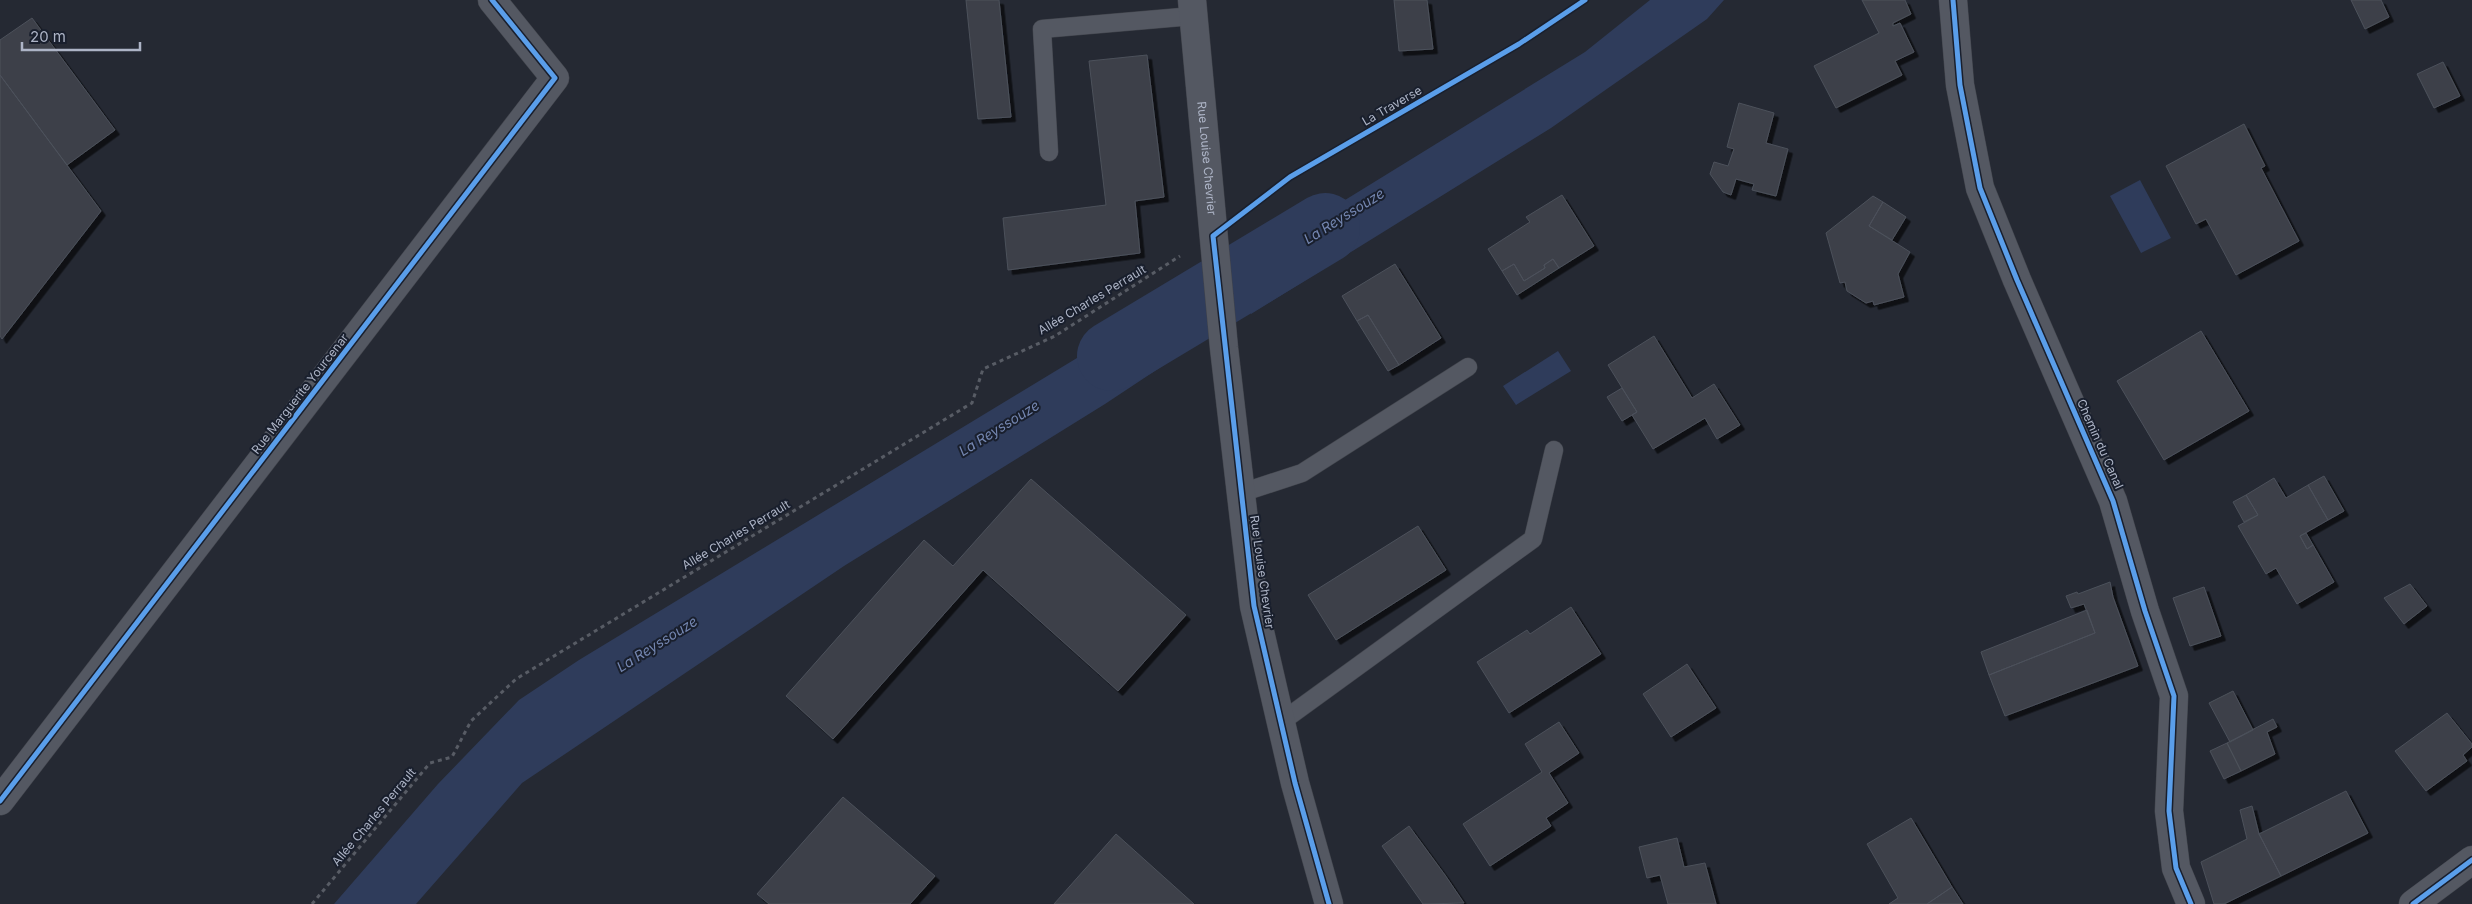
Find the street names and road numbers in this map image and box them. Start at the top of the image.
street label: La Traverse [1359,82,1424,129]
street label: Rue Louise Chevrier [1194,101,1220,216]
street label: Allée Charles Perrault [1035,261,1148,338]
street label: Rue Marguerite Yourcenar [248,330,351,457]
street label: Chemin du Canal [2074,397,2127,491]
street label: Allée Charles Perrault [679,496,792,573]
street label: Rue Louise Chevrier [1247,514,1278,630]
street label: Allée Charles Perrault [328,765,419,869]

